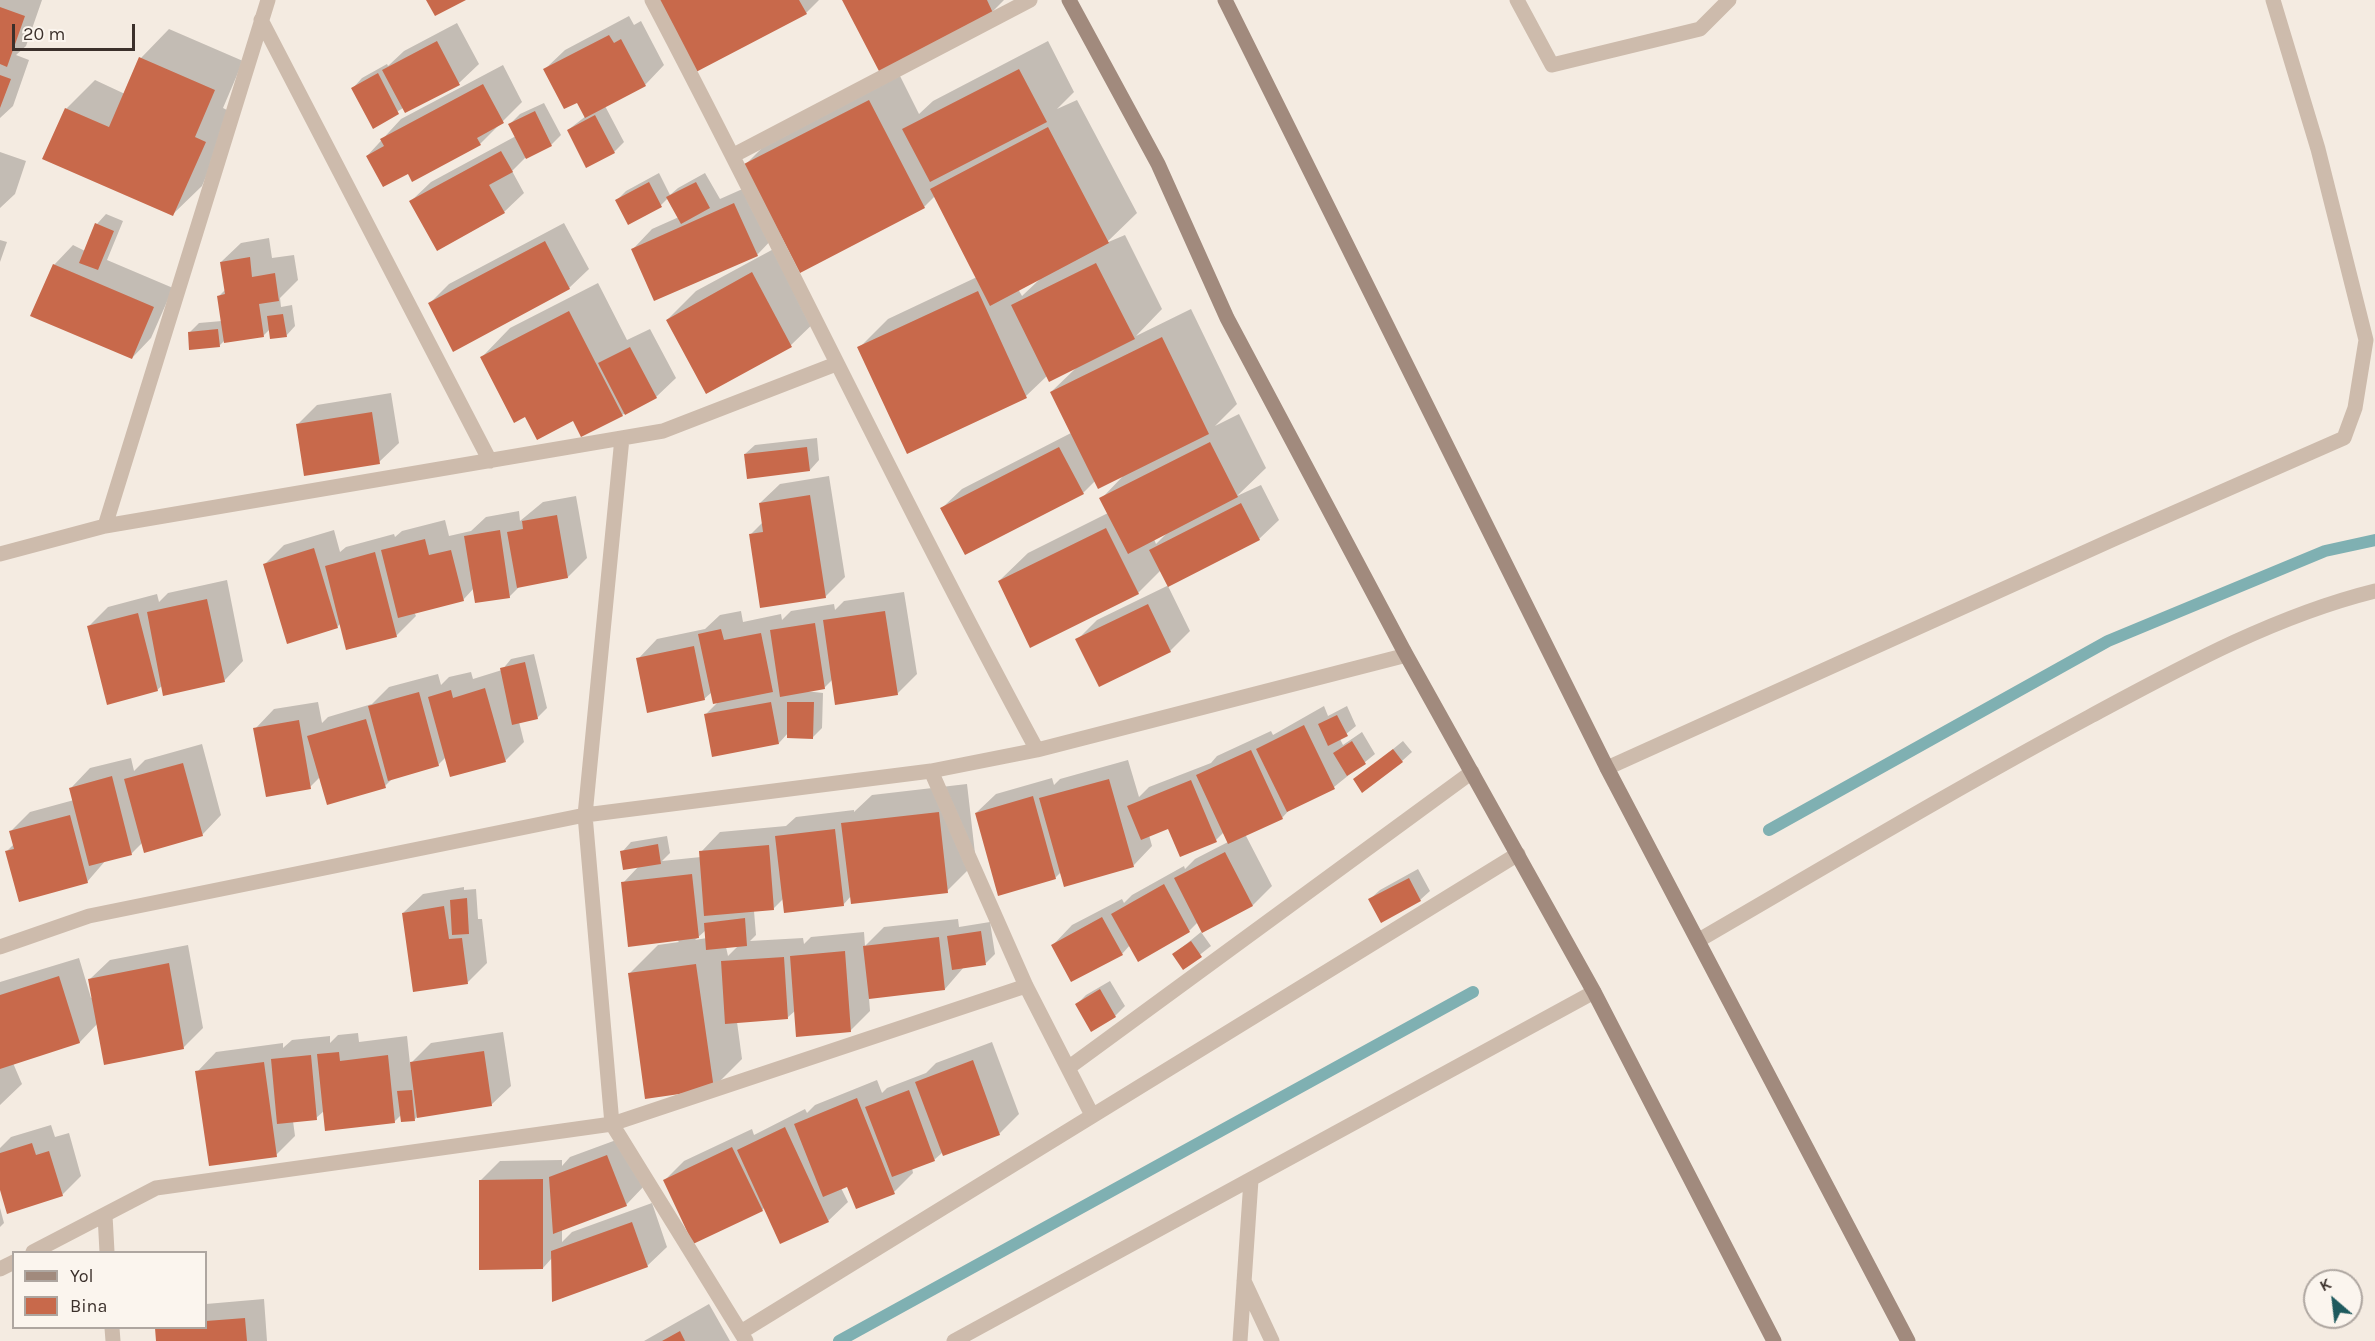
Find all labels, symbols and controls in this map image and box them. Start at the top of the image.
scale bar [15,12,138,50]
text: 20 m [23,23,65,45]
legend [12,1251,207,1329]
text: Yol [70,1265,94,1287]
north arrow [2303,1269,2363,1329]
text: K [2316,1274,2334,1295]
text: Bina [70,1295,107,1317]

